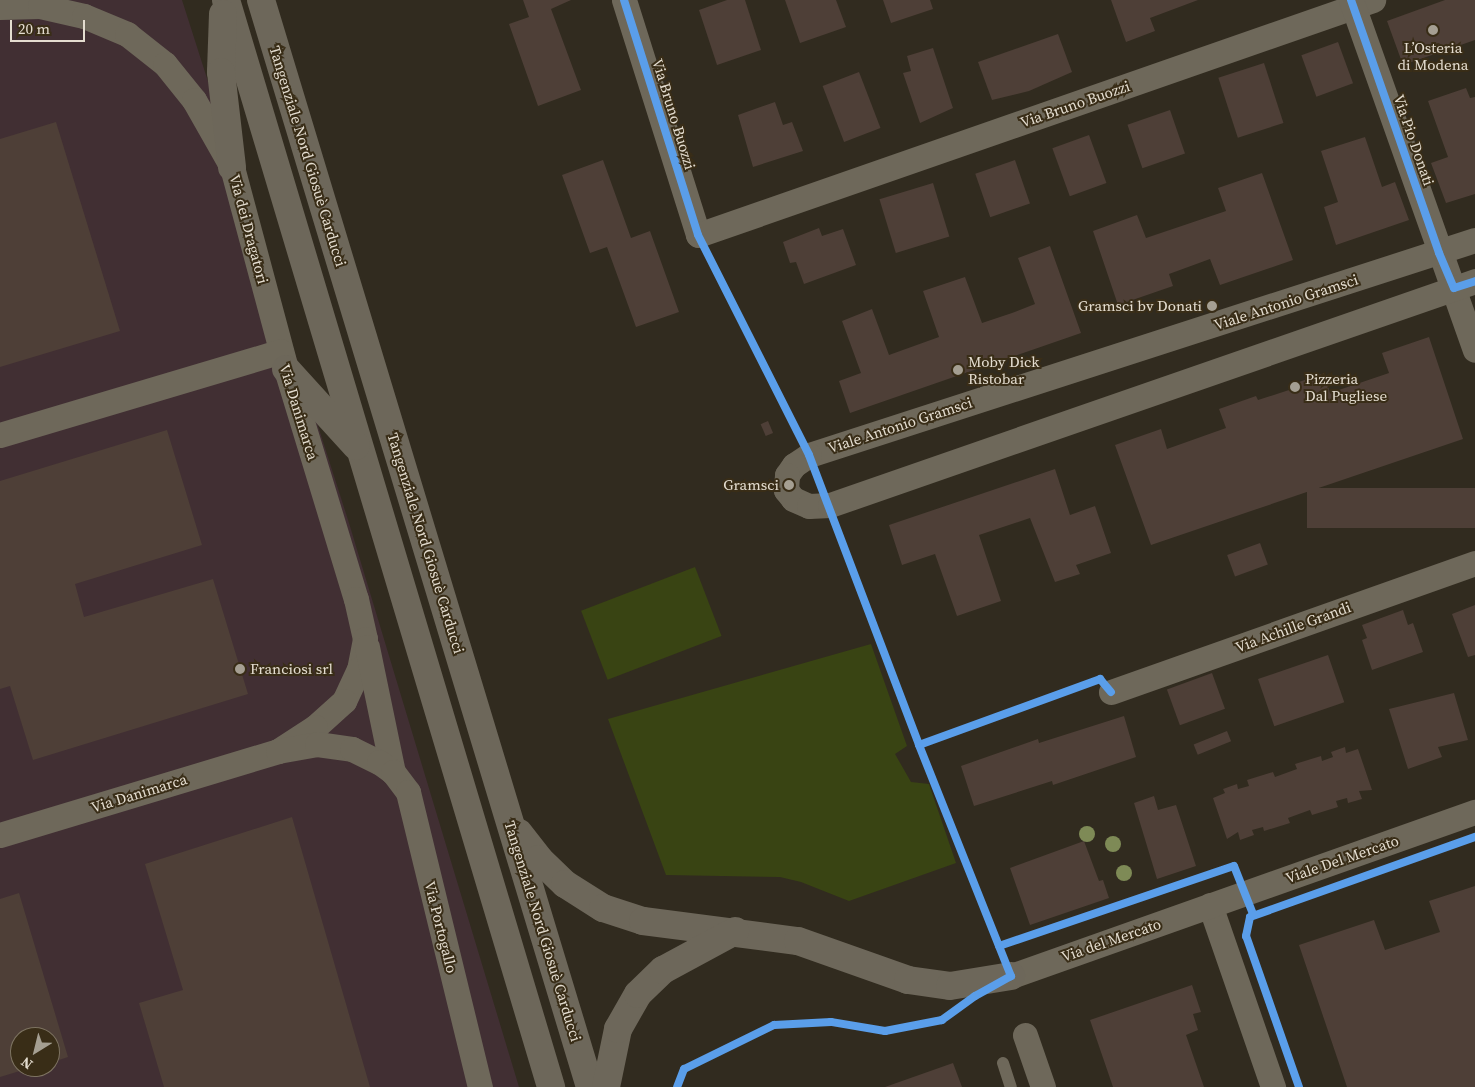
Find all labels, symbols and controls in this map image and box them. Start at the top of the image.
scale bar [12,10,88,42]
text: 20 m [18,18,50,39]
marker: L’Osteria di Modena [1427,24,1439,36]
place label: L’Osteria di Modena [1398,38,1468,73]
street label: Tangenziale Nord Giosuè Carducci [266,44,350,268]
street label: Via Bruno Buozzi [649,57,699,171]
street label: Via Bruno Buozzi [1018,77,1132,131]
street label: Via Pio Donati [1390,92,1438,188]
street label: Via dei Dragatori [226,172,272,286]
street label: Viale Antonio Gramsci [1212,270,1360,334]
place label: Gramsci bv Donati [1078,297,1202,315]
marker: Gramsci bv Donati [1206,300,1218,312]
place label: Moby Dick Ristobar [968,352,1039,387]
street label: Via Danimarca [276,362,322,462]
marker: Moby Dick Ristobar [952,364,964,376]
place label: Pizzeria Dal Pugliese [1305,369,1387,404]
marker: Pizzeria Dal Pugliese [1289,381,1301,393]
street label: Viale Antonio Gramsci [826,393,974,457]
street label: Tangenziale Nord Giosuè Carducci [384,431,468,655]
place label: Gramsci [723,476,779,494]
marker: Gramsci [783,479,795,491]
street label: Via Achille Grandi [1233,598,1353,656]
place label: Franciosi srl [250,660,333,678]
marker: Franciosi srl [234,663,246,675]
street label: Via Danimarca [89,770,189,816]
street label: Tangenziale Nord Giosuè Carducci [501,819,585,1043]
street label: Viale Del Mercato [1283,831,1401,887]
street label: Via Portogallo [421,879,461,975]
street label: Via del Mercato [1059,915,1163,965]
north arrow [10,1027,60,1077]
text: N [17,1052,37,1074]

